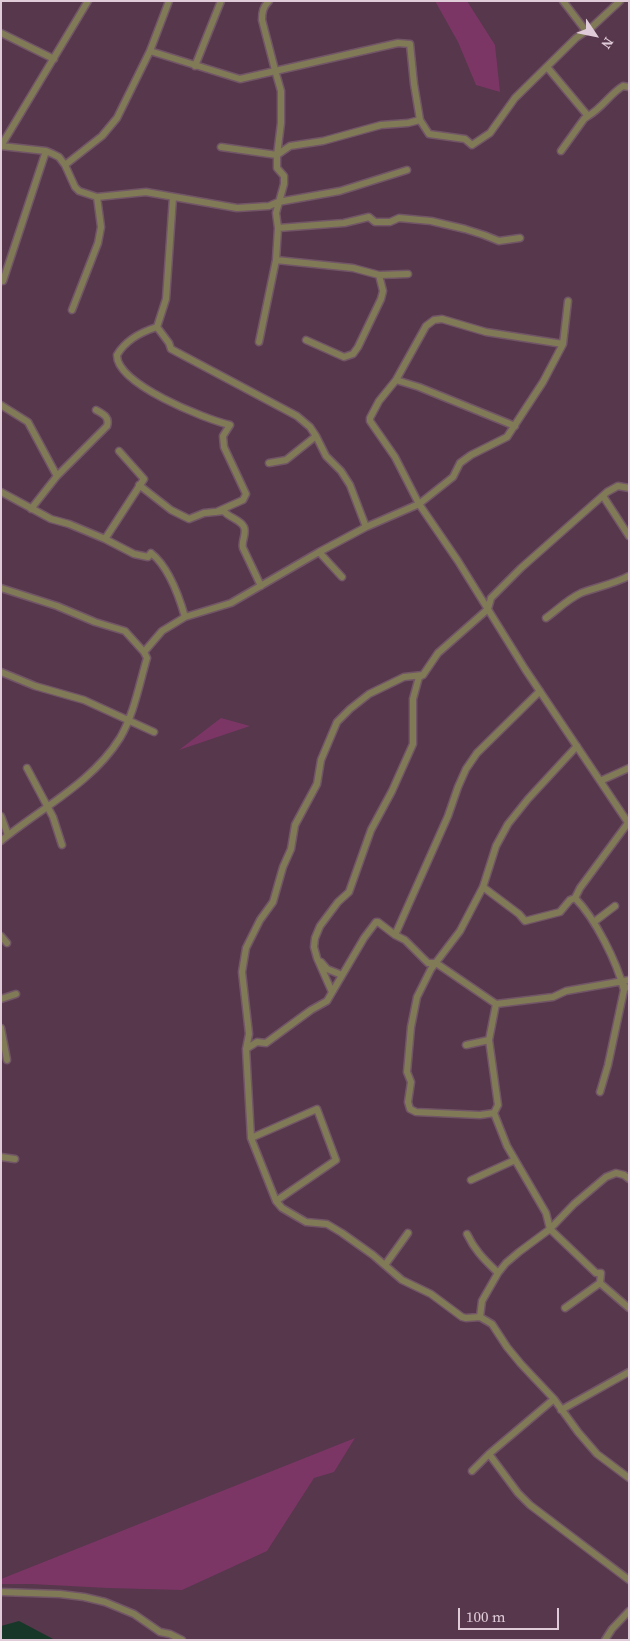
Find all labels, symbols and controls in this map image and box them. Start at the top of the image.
north arrow [570,10,620,60]
text: N [596,34,619,53]
scale bar [460,1598,561,1630]
text: 100 m [466,1606,506,1627]

